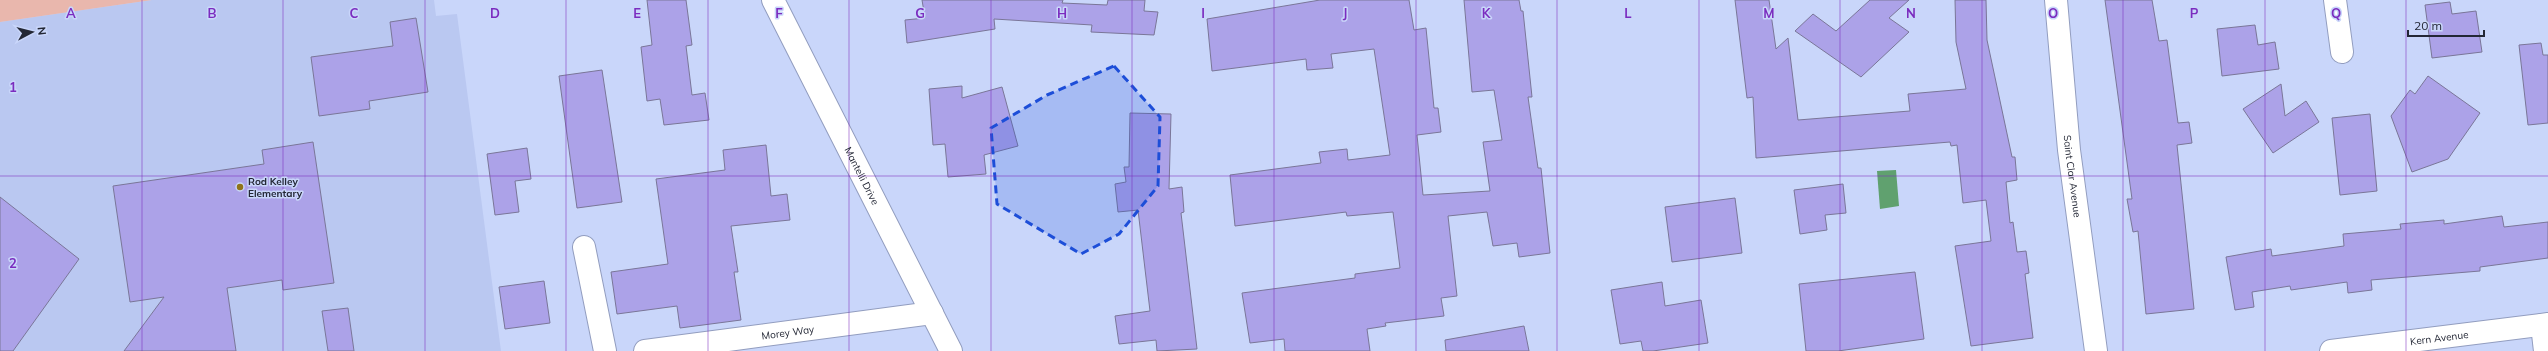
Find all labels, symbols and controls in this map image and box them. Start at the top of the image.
text: A [66,5,76,21]
text: B [208,5,217,21]
text: C [350,5,359,21]
text: D [490,5,500,21]
text: E [633,5,641,21]
text: F [775,5,783,21]
text: G [915,5,925,21]
text: H [1057,5,1067,21]
text: I [1201,5,1205,21]
text: J [1343,5,1347,21]
text: K [1482,5,1492,21]
text: L [1624,5,1632,21]
text: M [1763,5,1775,21]
text: N [1906,5,1916,21]
text: O [2048,5,2058,21]
text: P [2190,5,2199,21]
text: Q [2331,5,2341,21]
north arrow [12,12,52,52]
scale bar [2408,12,2484,38]
text: 20 m [2414,18,2442,33]
text: N [34,26,49,36]
text: 1 [9,79,17,95]
street label: Saint Clar Avenue [2061,134,2084,218]
street label: Mantelli Drive [842,145,882,207]
place label: Rod Kelley Elementary [248,175,303,200]
marker: Rod Kelley Elementary [235,182,245,192]
text: 2 [9,255,17,271]
street label: Morey Way [761,323,816,343]
street label: Kern Avenue [2409,328,2469,348]

